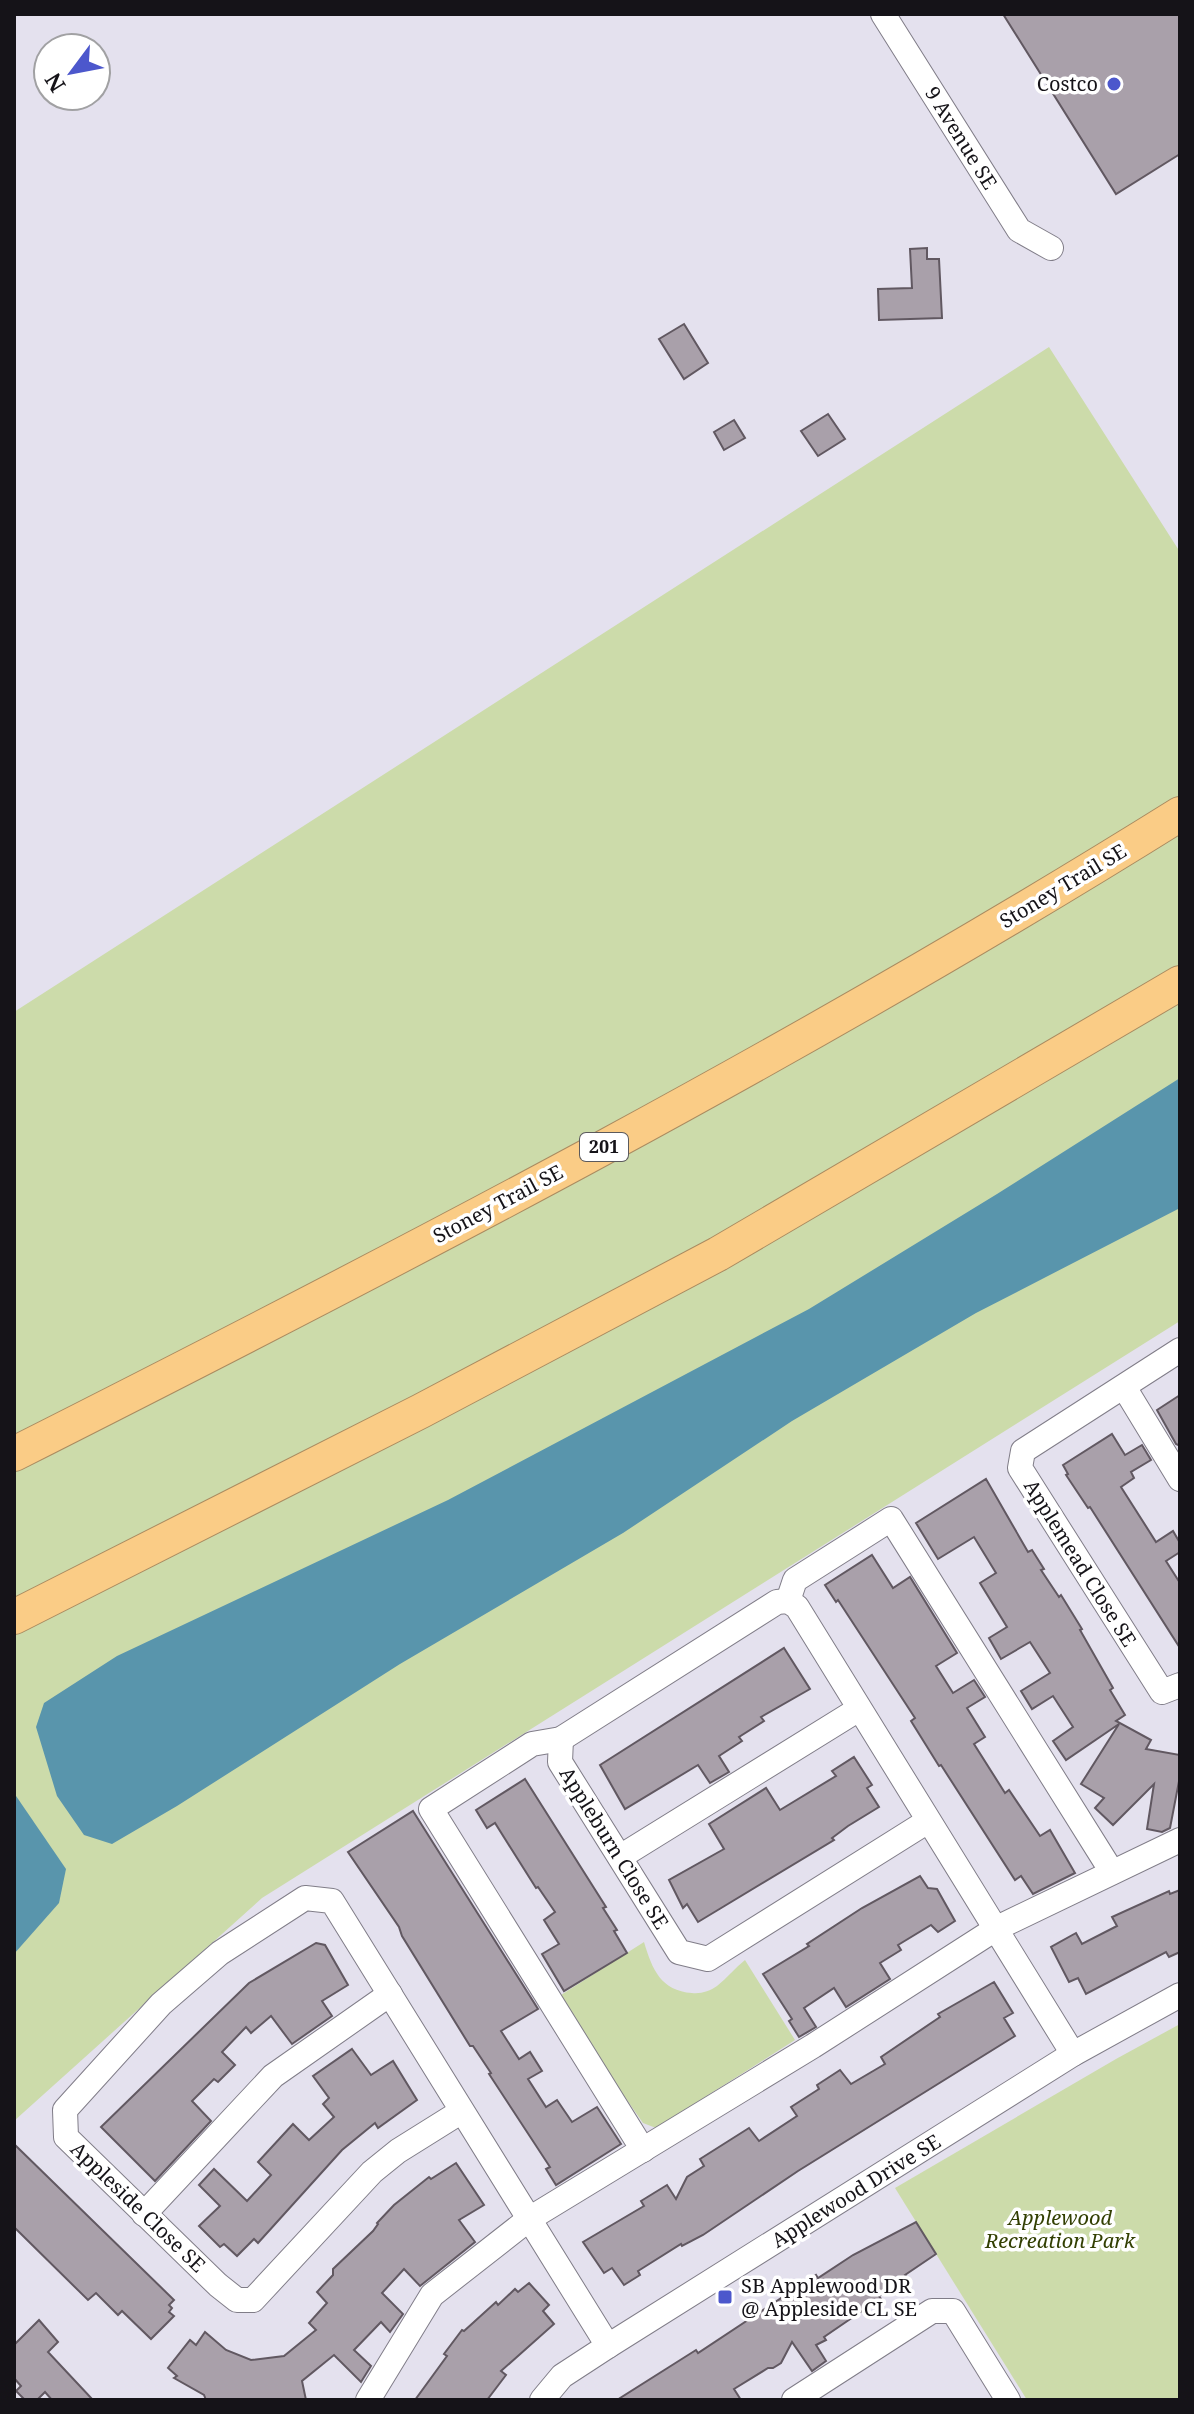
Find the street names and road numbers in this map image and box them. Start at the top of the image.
street label: 9 Avenue SE [919,81,1004,194]
street label: Stoney Trail SE [994,837,1131,934]
road number: 201 [580,1133,628,1161]
street label: Stoney Trail SE [428,1158,567,1249]
street label: Applemead Close SE [1018,1474,1143,1651]
street label: Appleburn Close SE [554,1762,675,1934]
street label: Applewood Drive SE [766,2128,945,2254]
street label: Appleside Close SE [65,2135,212,2278]

